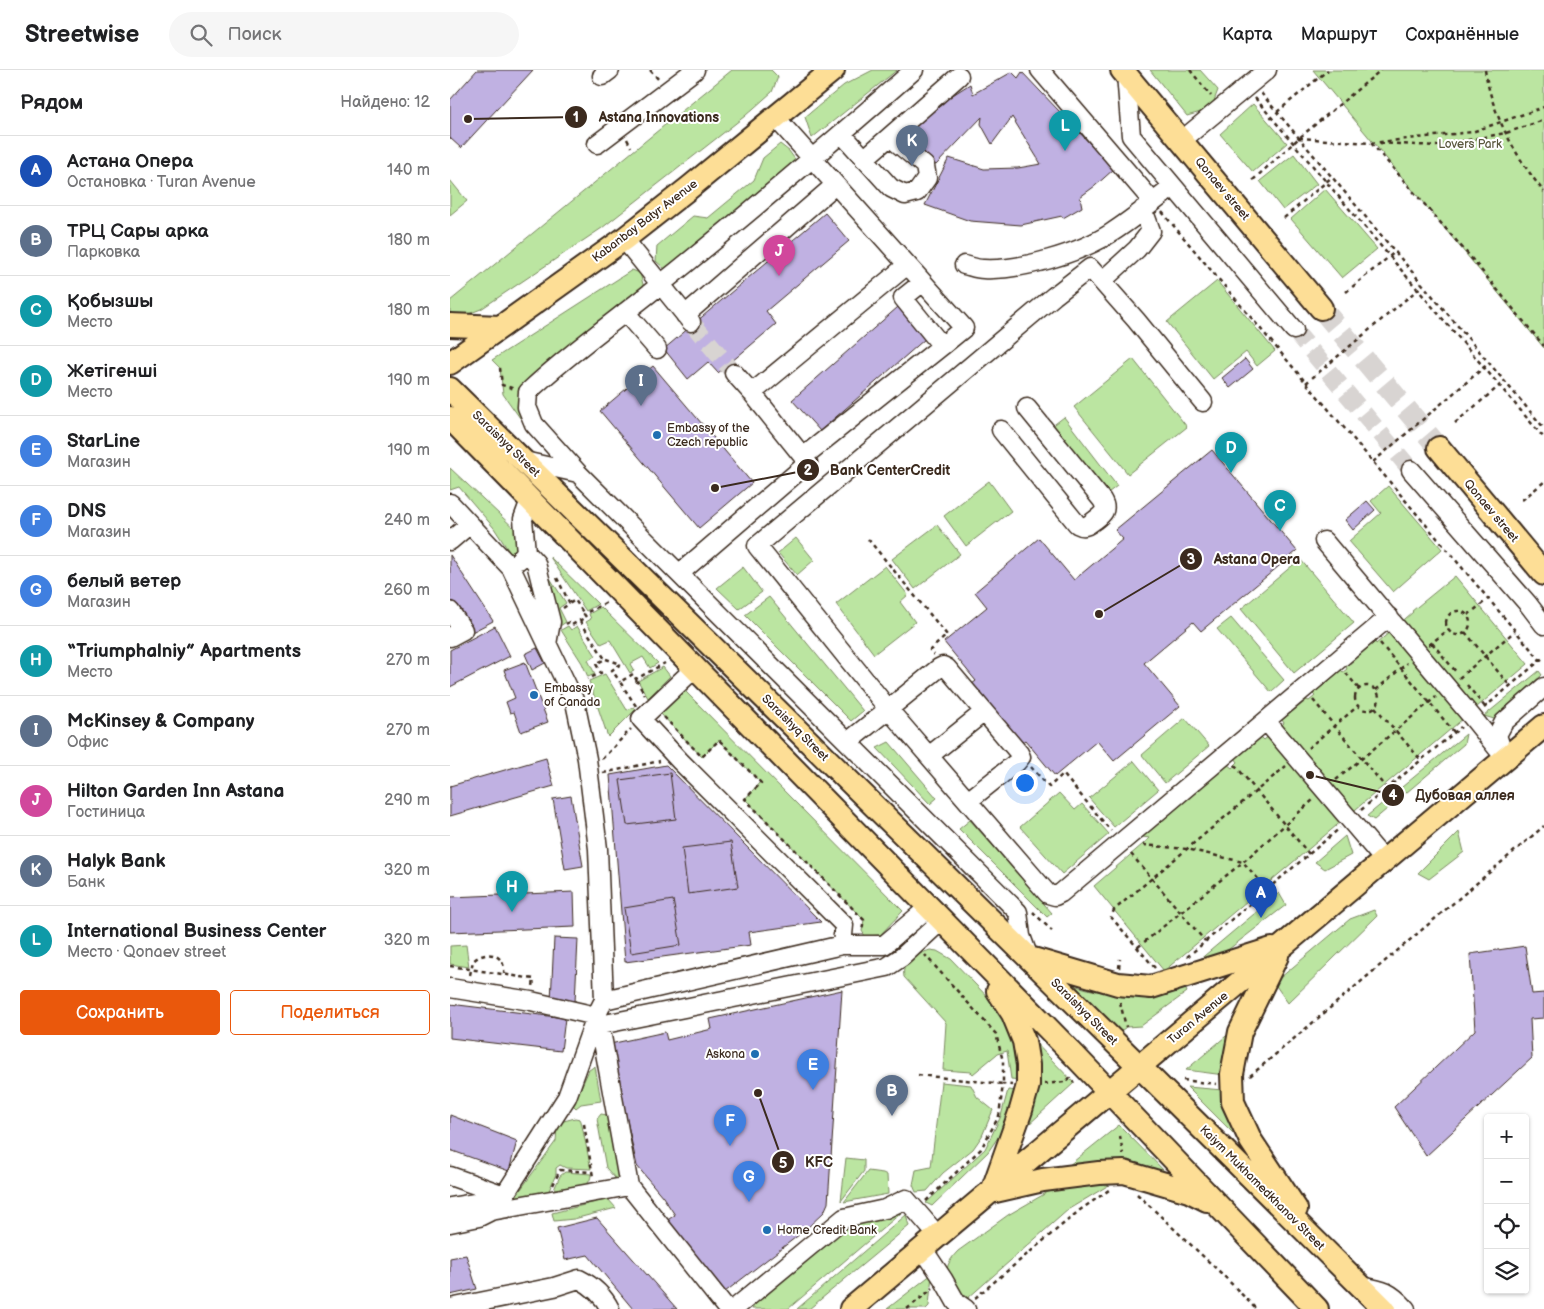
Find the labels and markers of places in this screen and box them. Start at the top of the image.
callout: Astana Innovations [564,103,729,132]
pin: L [1049,110,1081,151]
pin: K [896,125,928,166]
pin: J [763,235,795,276]
pin: I [625,365,657,406]
place label: Embassy of the Czech republic [667,421,750,450]
marker: Embassy of the Czech republic [651,429,663,441]
pin: D [1215,432,1247,473]
callout: Bank CenterCredit [795,455,961,484]
pin: C [1264,490,1296,531]
callout: Astana Opera [1178,544,1310,573]
place label: Embassy of Canada [544,681,600,710]
marker: Embassy of Canada [528,689,540,701]
callout: Дубовая аллея [1380,780,1525,809]
pin: H [496,871,528,912]
pin: A [1245,877,1277,918]
place label: Askona [706,1047,745,1062]
marker: Askona [749,1048,761,1060]
pin: E [797,1049,829,1090]
pin: B [876,1075,908,1116]
pin: F [714,1105,746,1146]
callout: KFC [770,1148,843,1177]
pin: G [733,1161,765,1202]
place label: Home Credit Bank [777,1223,877,1238]
marker: Home Credit Bank [761,1224,773,1236]

